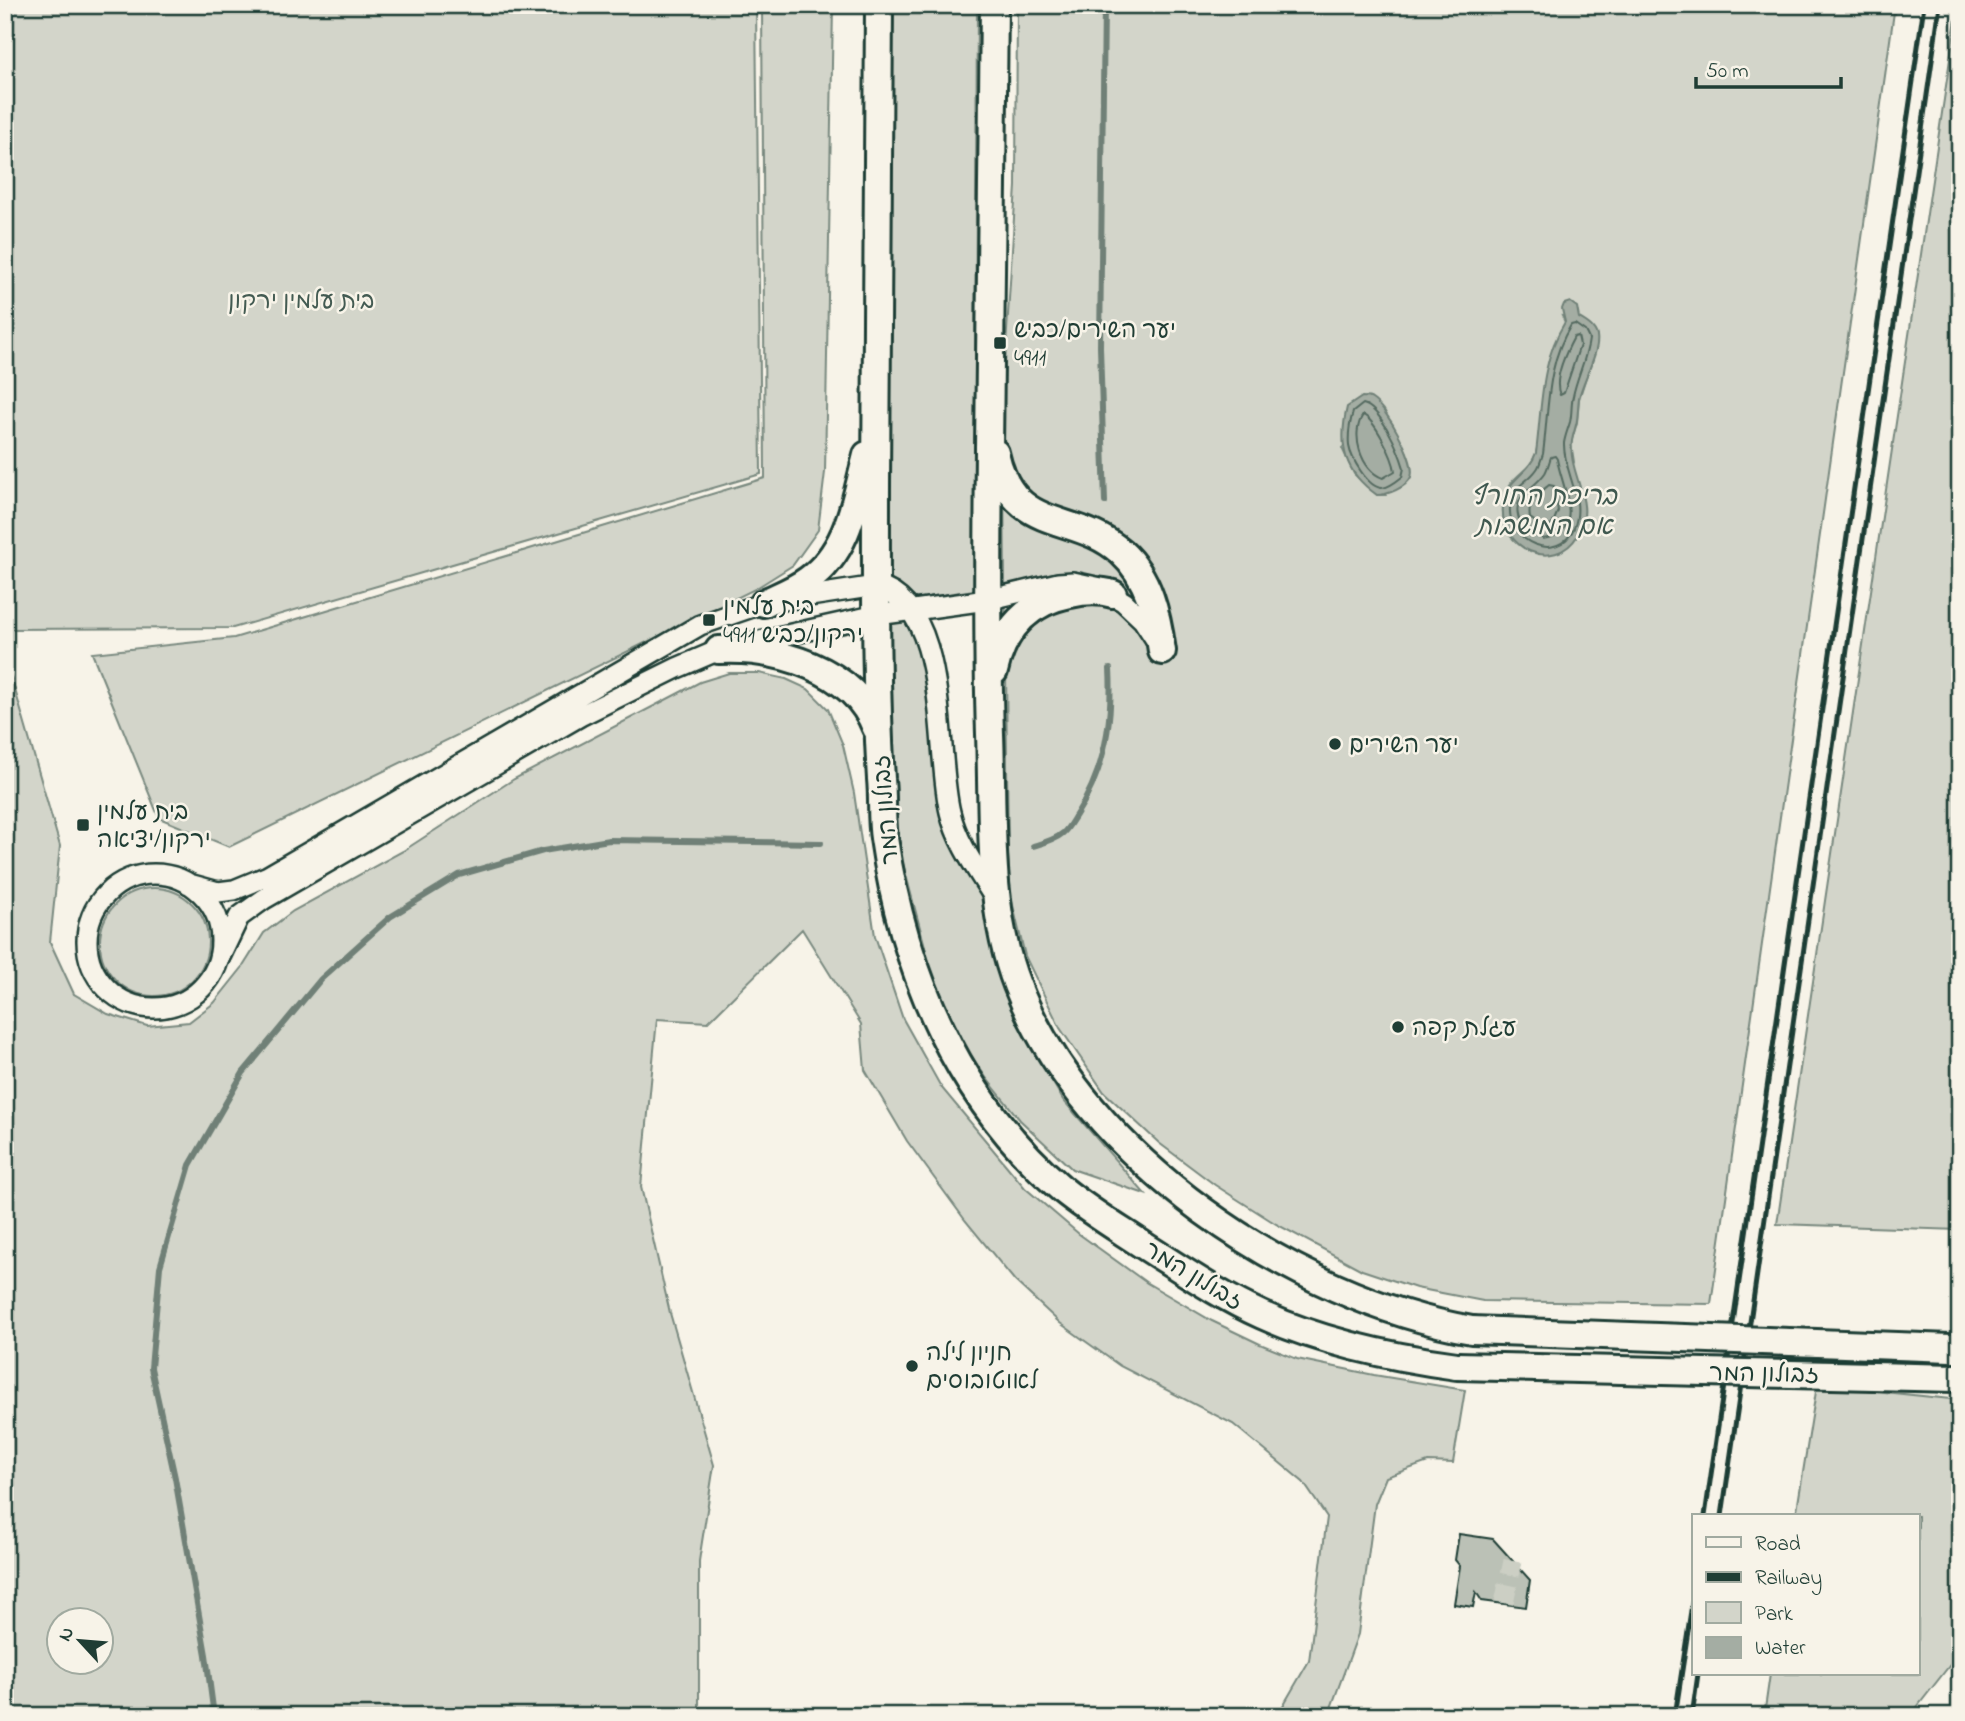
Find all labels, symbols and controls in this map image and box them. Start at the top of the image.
scale bar [1696,46,1841,90]
text: 50 m [1706,57,1749,87]
park label: בית עלמין ירקון [228,285,374,320]
place label: יער השירים/כביש 4911 [1014,314,1176,377]
marker: יער השירים/כביש 4911 [992,335,1008,351]
water label: בריכת החורף אם המושבות [1471,479,1619,547]
place label: בית עלמין ירקון/כביש 4911 [723,591,863,654]
marker: בית עלמין ירקון/כביש 4911 [701,612,717,628]
place label: יער השירים [1349,729,1459,764]
marker: יער השירים [1327,736,1343,752]
street label: זבולון המר [865,754,910,866]
place label: בית עלמין ירקון/יציאה [97,796,211,859]
marker: בית עלמין ירקון/יציאה [75,817,91,833]
place label: עגלת קפה [1412,1012,1516,1047]
marker: עגלת קפה [1390,1019,1406,1035]
street label: זבולון המר [1137,1234,1249,1320]
place label: חניון לילה לאוטובוסים [926,1337,1039,1400]
street label: זבולון המר [1709,1357,1819,1394]
marker: חניון לילה לאוטובוסים [904,1358,920,1374]
legend [1692,1514,1920,1676]
text: Road [1755,1530,1801,1560]
text: Railway [1755,1564,1822,1596]
text: Park [1755,1600,1794,1630]
north arrow [46,1606,116,1676]
text: N [52,1623,82,1646]
text: Water [1755,1634,1806,1664]

